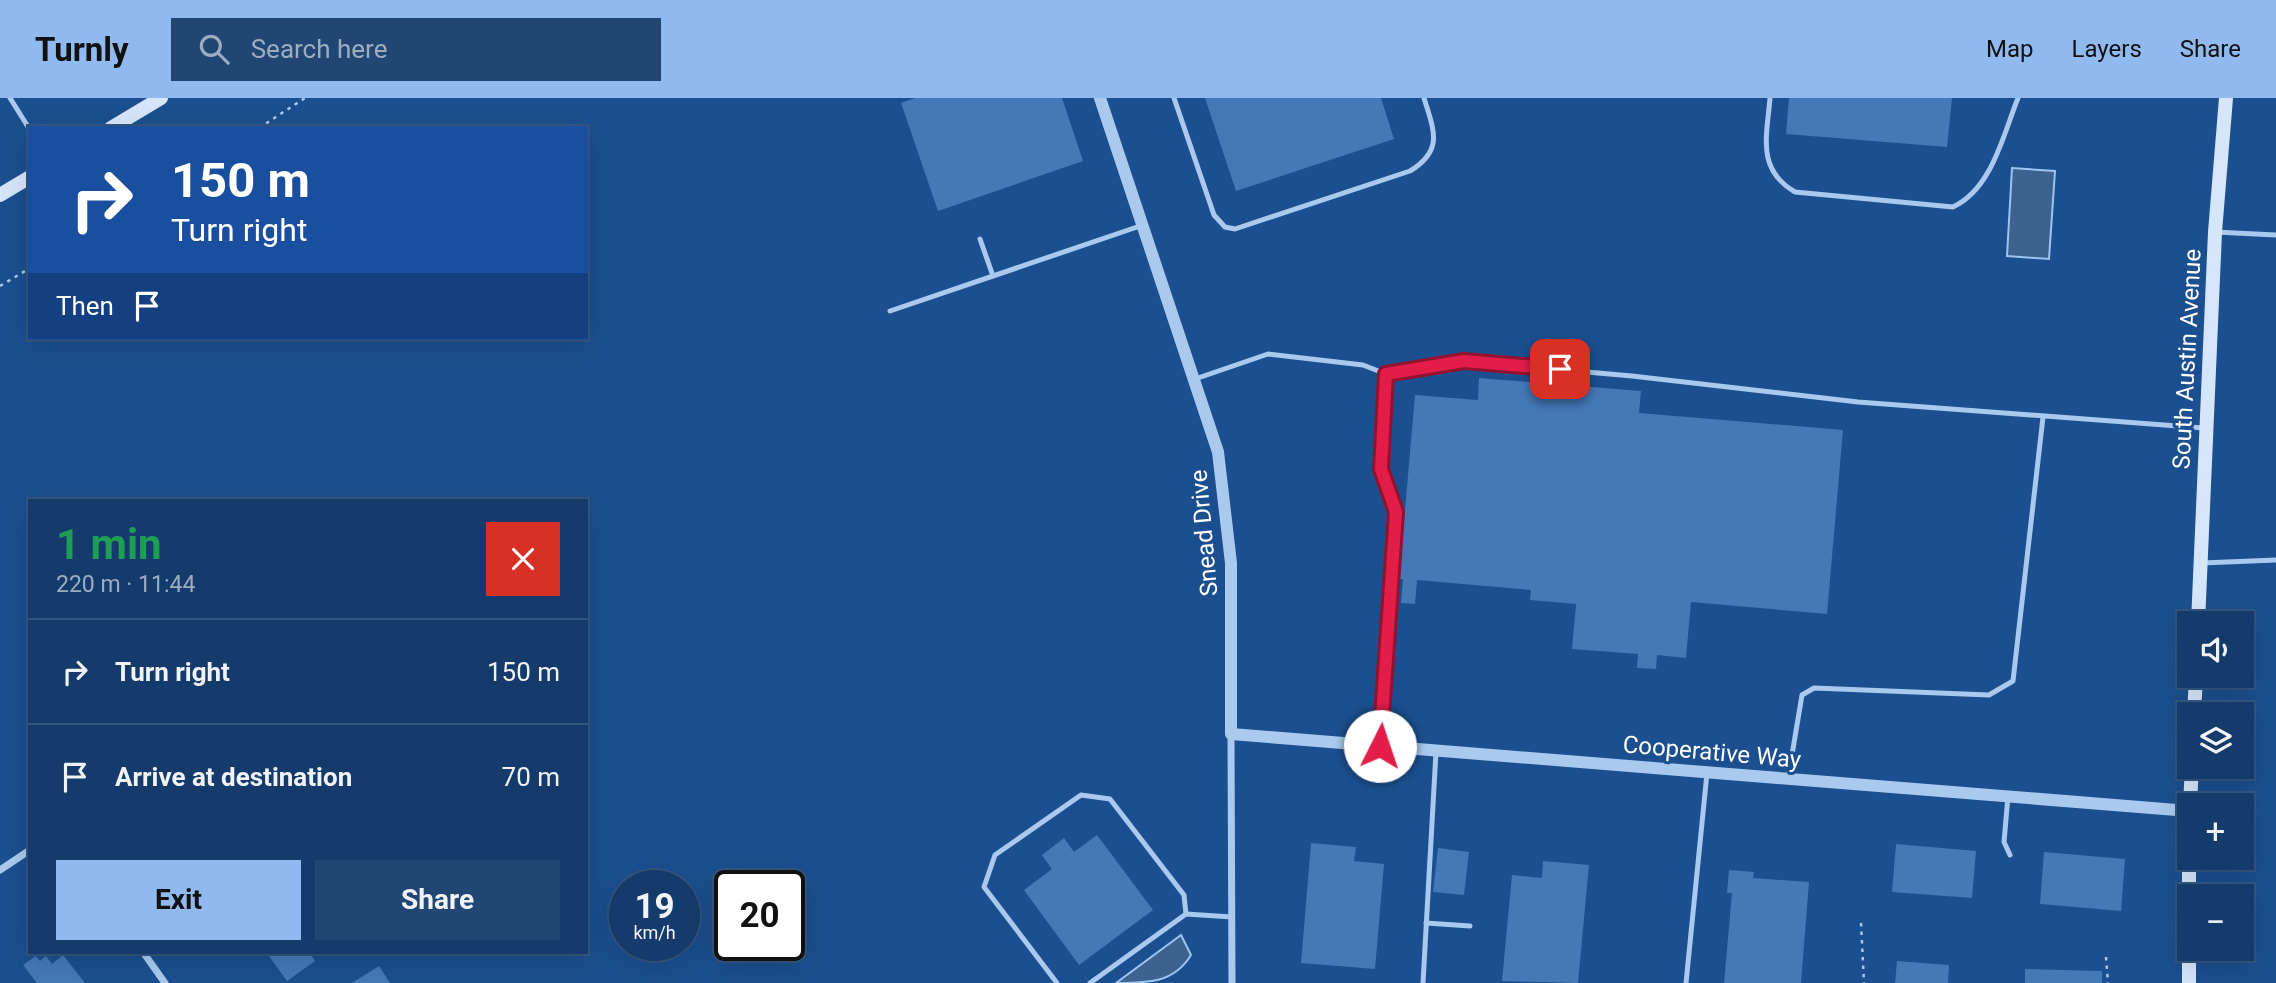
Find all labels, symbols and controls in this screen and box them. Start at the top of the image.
search box [171,18,661,81]
text: Turnly [35,30,129,69]
icon: search [195,30,233,68]
text: Search here [251,34,387,64]
text: Map [1986,35,2034,63]
text: Layers [2072,35,2142,63]
text: Share [2180,35,2241,63]
text: 150 m [171,152,310,209]
icon: right [56,154,147,245]
text: Turn right [171,211,307,249]
street label: South Austin Avenue [2167,248,2207,470]
icon: arrive [128,287,166,325]
text: Then [56,291,114,321]
pin [1530,339,1590,399]
icon: arrive [1541,350,1579,388]
street label: Snead Drive [1185,469,1223,597]
text: 1 min [56,520,162,569]
button: close [486,522,560,596]
text: 220 m · 11:44 [56,571,195,598]
map controls [2177,611,2254,961]
button: sound [2177,611,2254,688]
icon: right [56,653,94,691]
text: Turn right [115,657,230,687]
text: 150 m [487,657,560,687]
button: layers [2177,702,2254,779]
position arrow [1343,709,1417,783]
street label: Cooperative Way [1622,730,1803,774]
icon: arrive [56,758,94,796]
text: Arrive at destination [115,762,352,792]
text: 70 m [502,762,560,792]
button: + [2177,793,2254,870]
button: Exit [56,860,301,940]
button: Share [315,860,560,940]
speed limit sign: 20 [714,870,805,961]
button: − [2177,884,2254,961]
text: 19 [634,886,675,927]
text: km/h [633,922,676,943]

